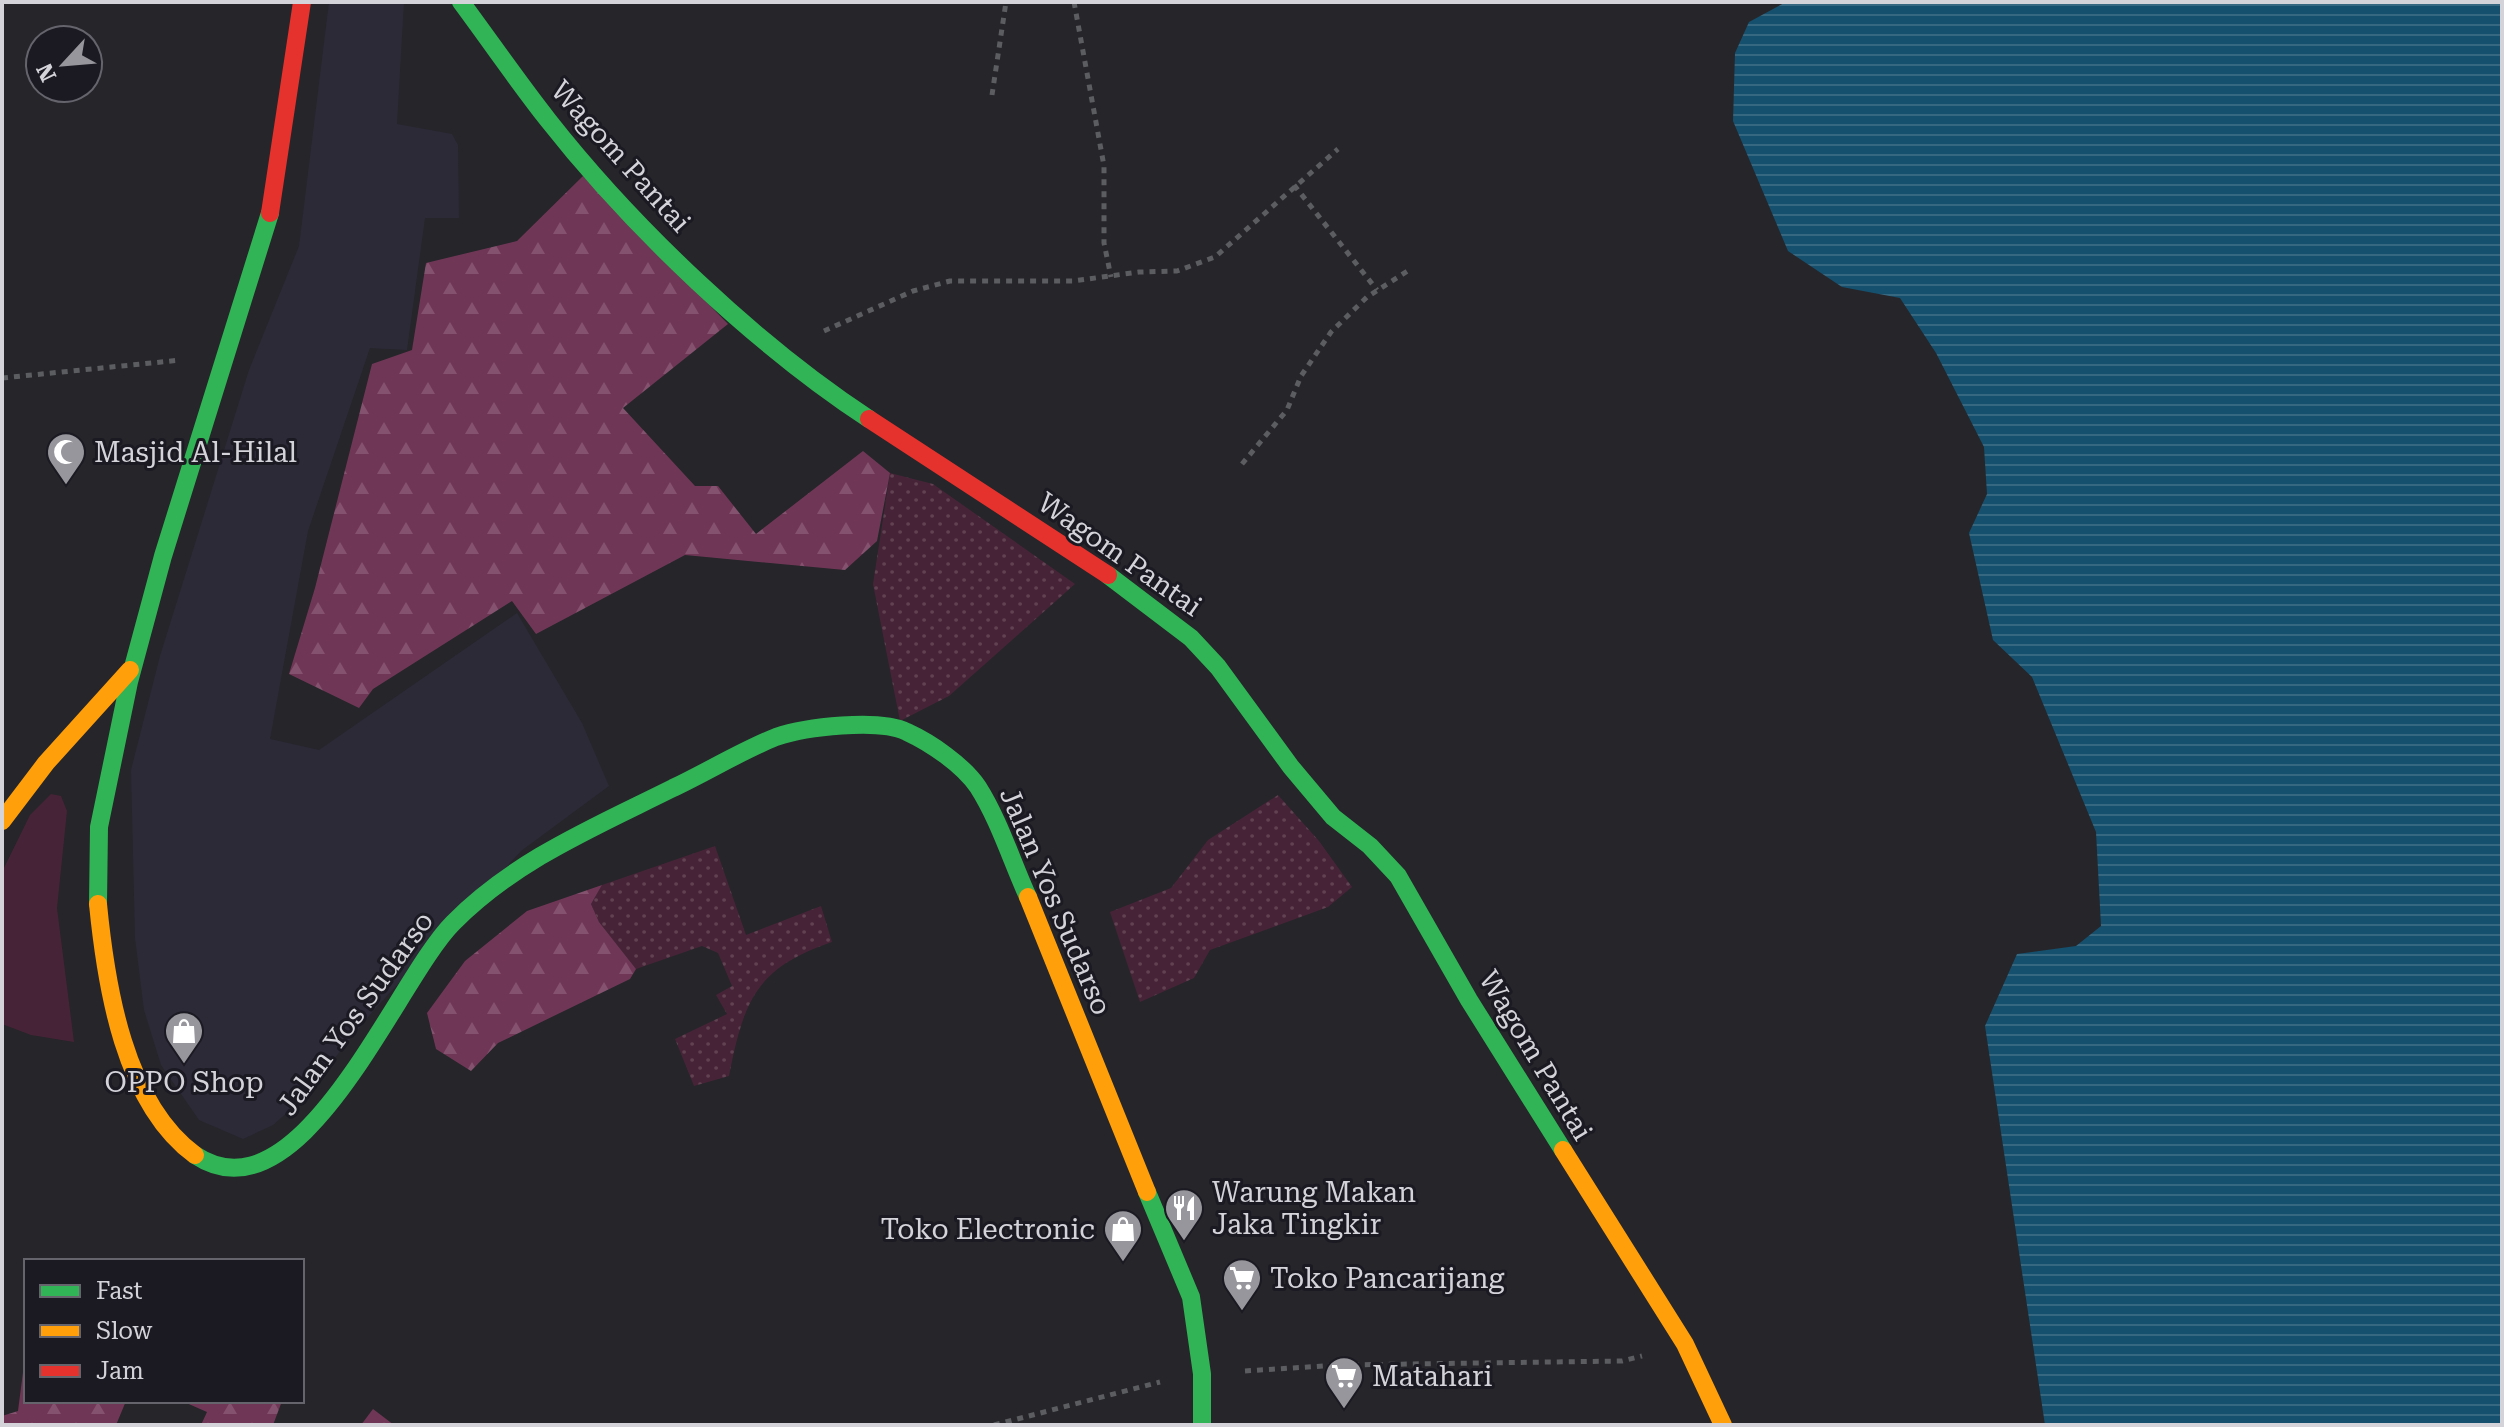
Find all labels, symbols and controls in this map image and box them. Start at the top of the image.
north arrow [24,24,104,104]
text: N [32,59,61,86]
street label: Wagom Pantai [544,74,697,239]
mosque icon: Masjid Al-Hilal [45,431,87,486]
place label: Masjid Al-Hilal [94,436,297,469]
street label: Wagom Pantai [1031,486,1208,623]
street label: Jalan Yos Sudarso [993,783,1118,1020]
street label: Jalan Yos Sudarso [270,905,440,1122]
street label: Wagom Pantai [1472,964,1599,1146]
shop icon: OPPO Shop [163,1010,205,1065]
place label: OPPO Shop [104,1066,264,1099]
place label: Warung Makan Jaka Tingkir [1212,1176,1416,1241]
restaurant icon: Warung Makan Jaka Tingkir [1163,1187,1205,1242]
shop icon: Toko Electronic [1102,1208,1144,1263]
place label: Toko Electronic [880,1213,1095,1246]
supermarket icon: Toko Pancarijang [1221,1257,1263,1312]
legend [24,1259,304,1403]
place label: Toko Pancarijang [1270,1262,1504,1295]
text: Fast [96,1277,143,1305]
text: Slow [96,1317,153,1345]
supermarket icon: Matahari [1323,1355,1365,1410]
text: Jam [96,1357,144,1385]
place label: Matahari [1372,1360,1493,1393]

